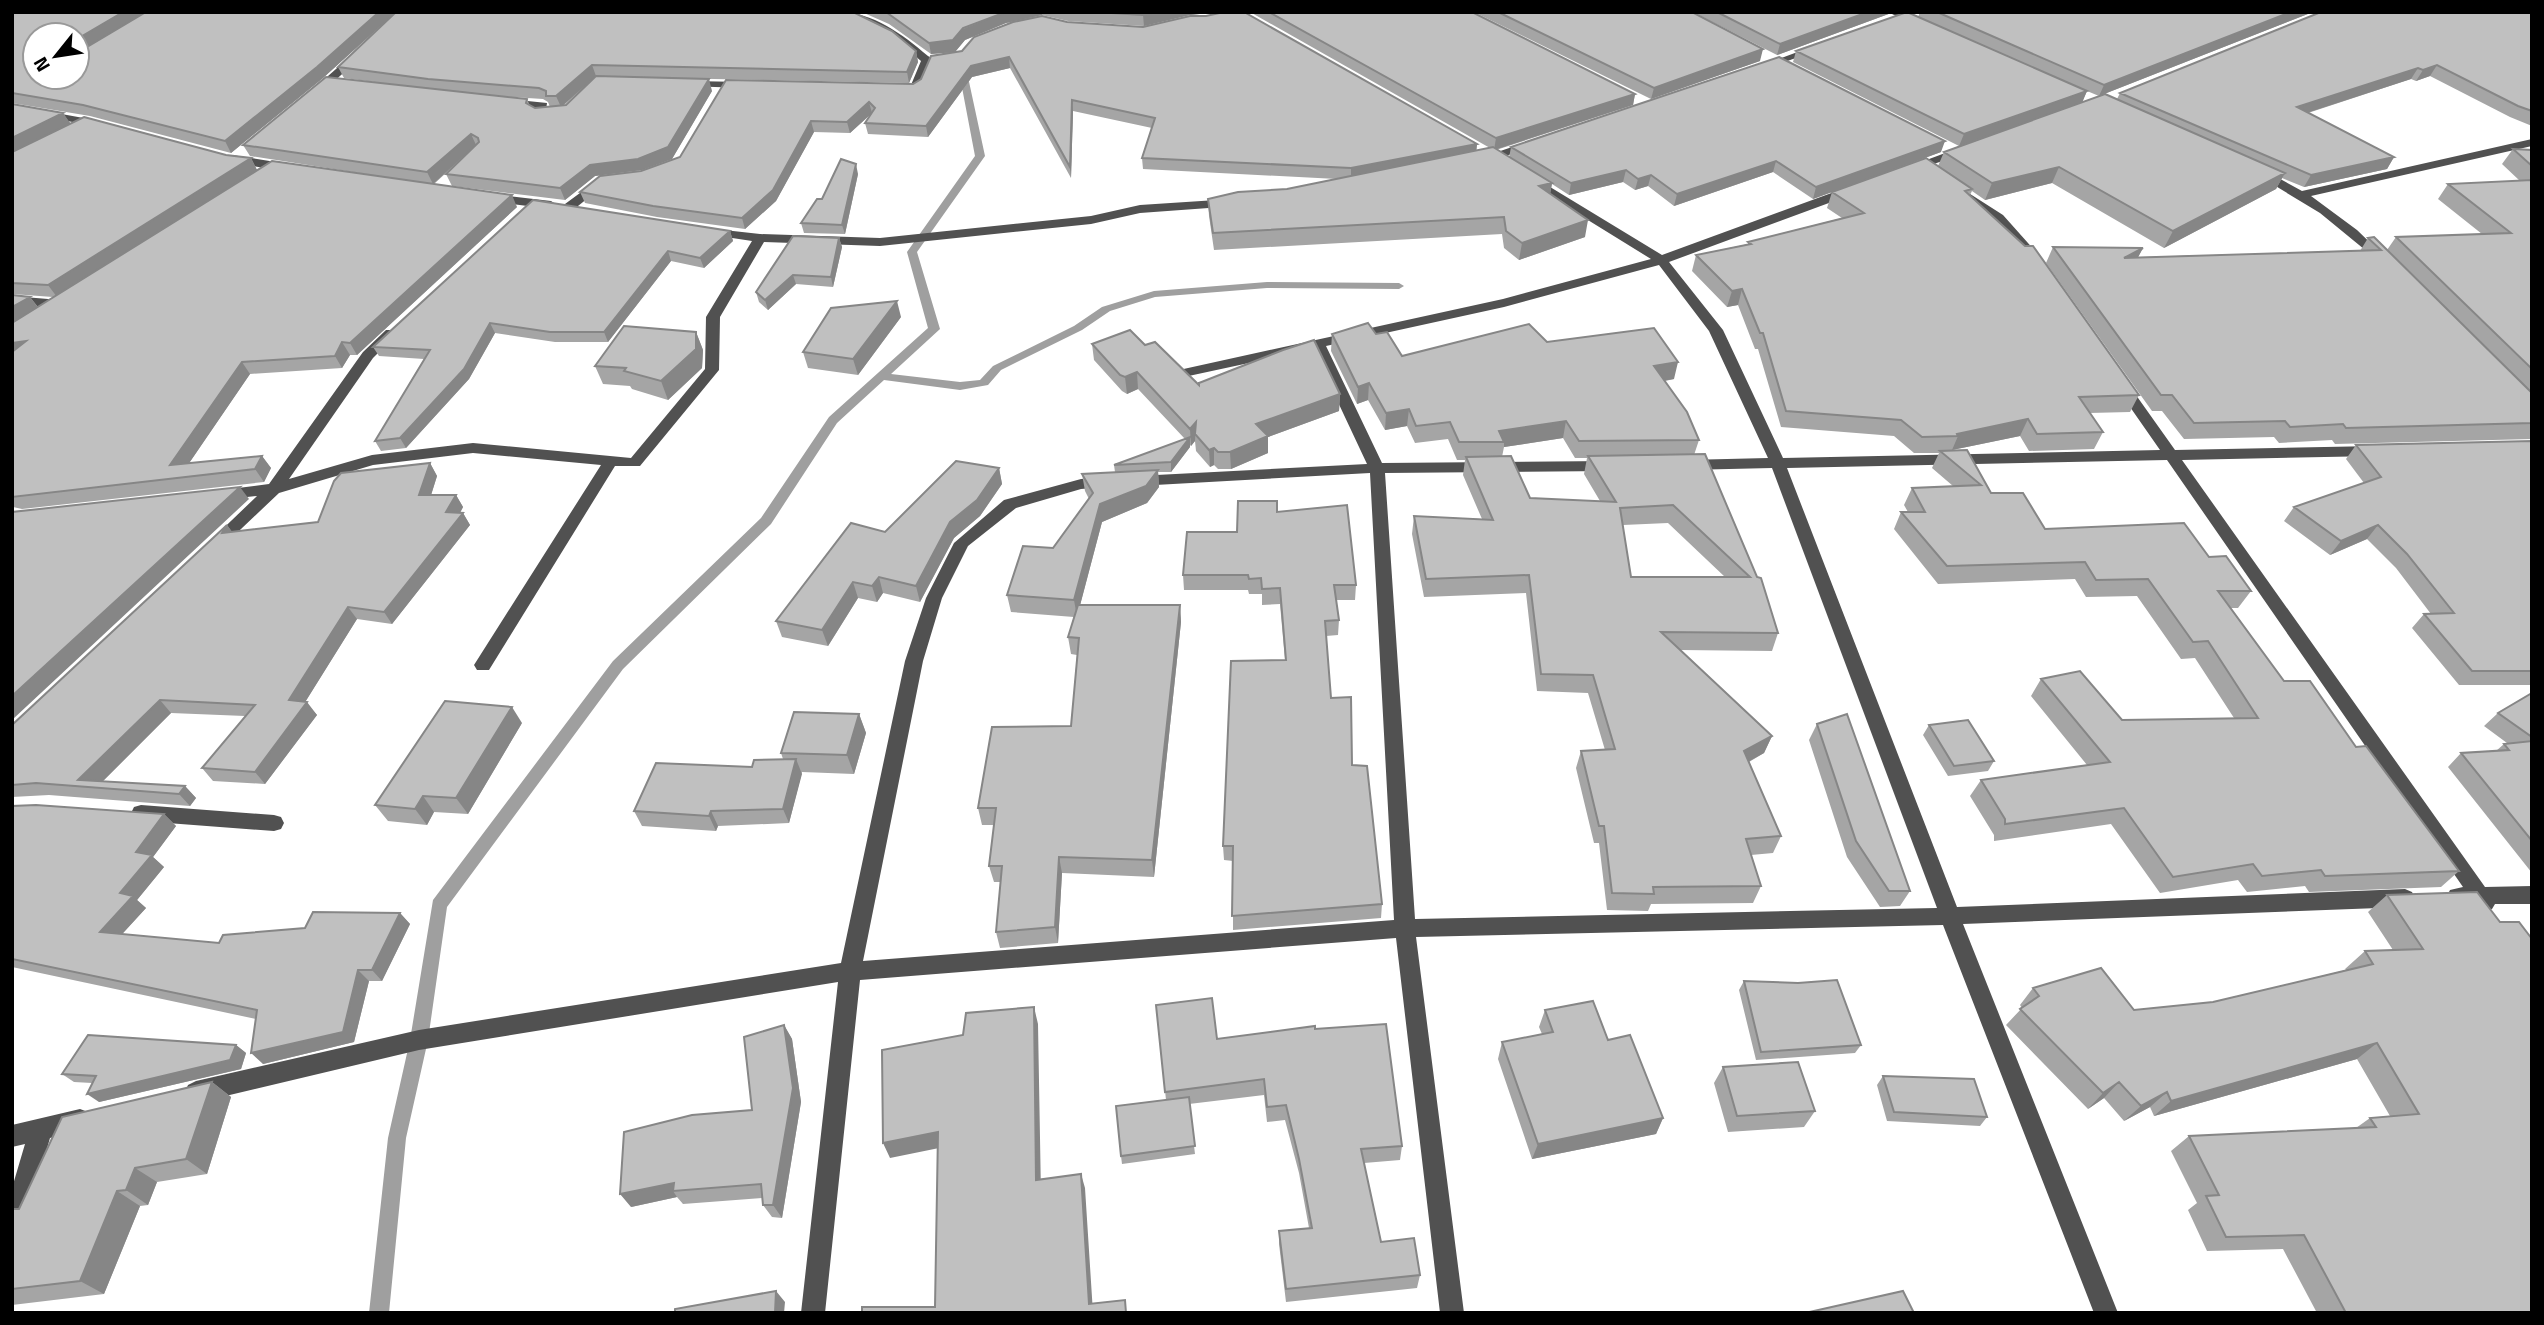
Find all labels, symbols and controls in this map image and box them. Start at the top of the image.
north arrow [21,21,91,91]
text: N [25,52,57,78]

